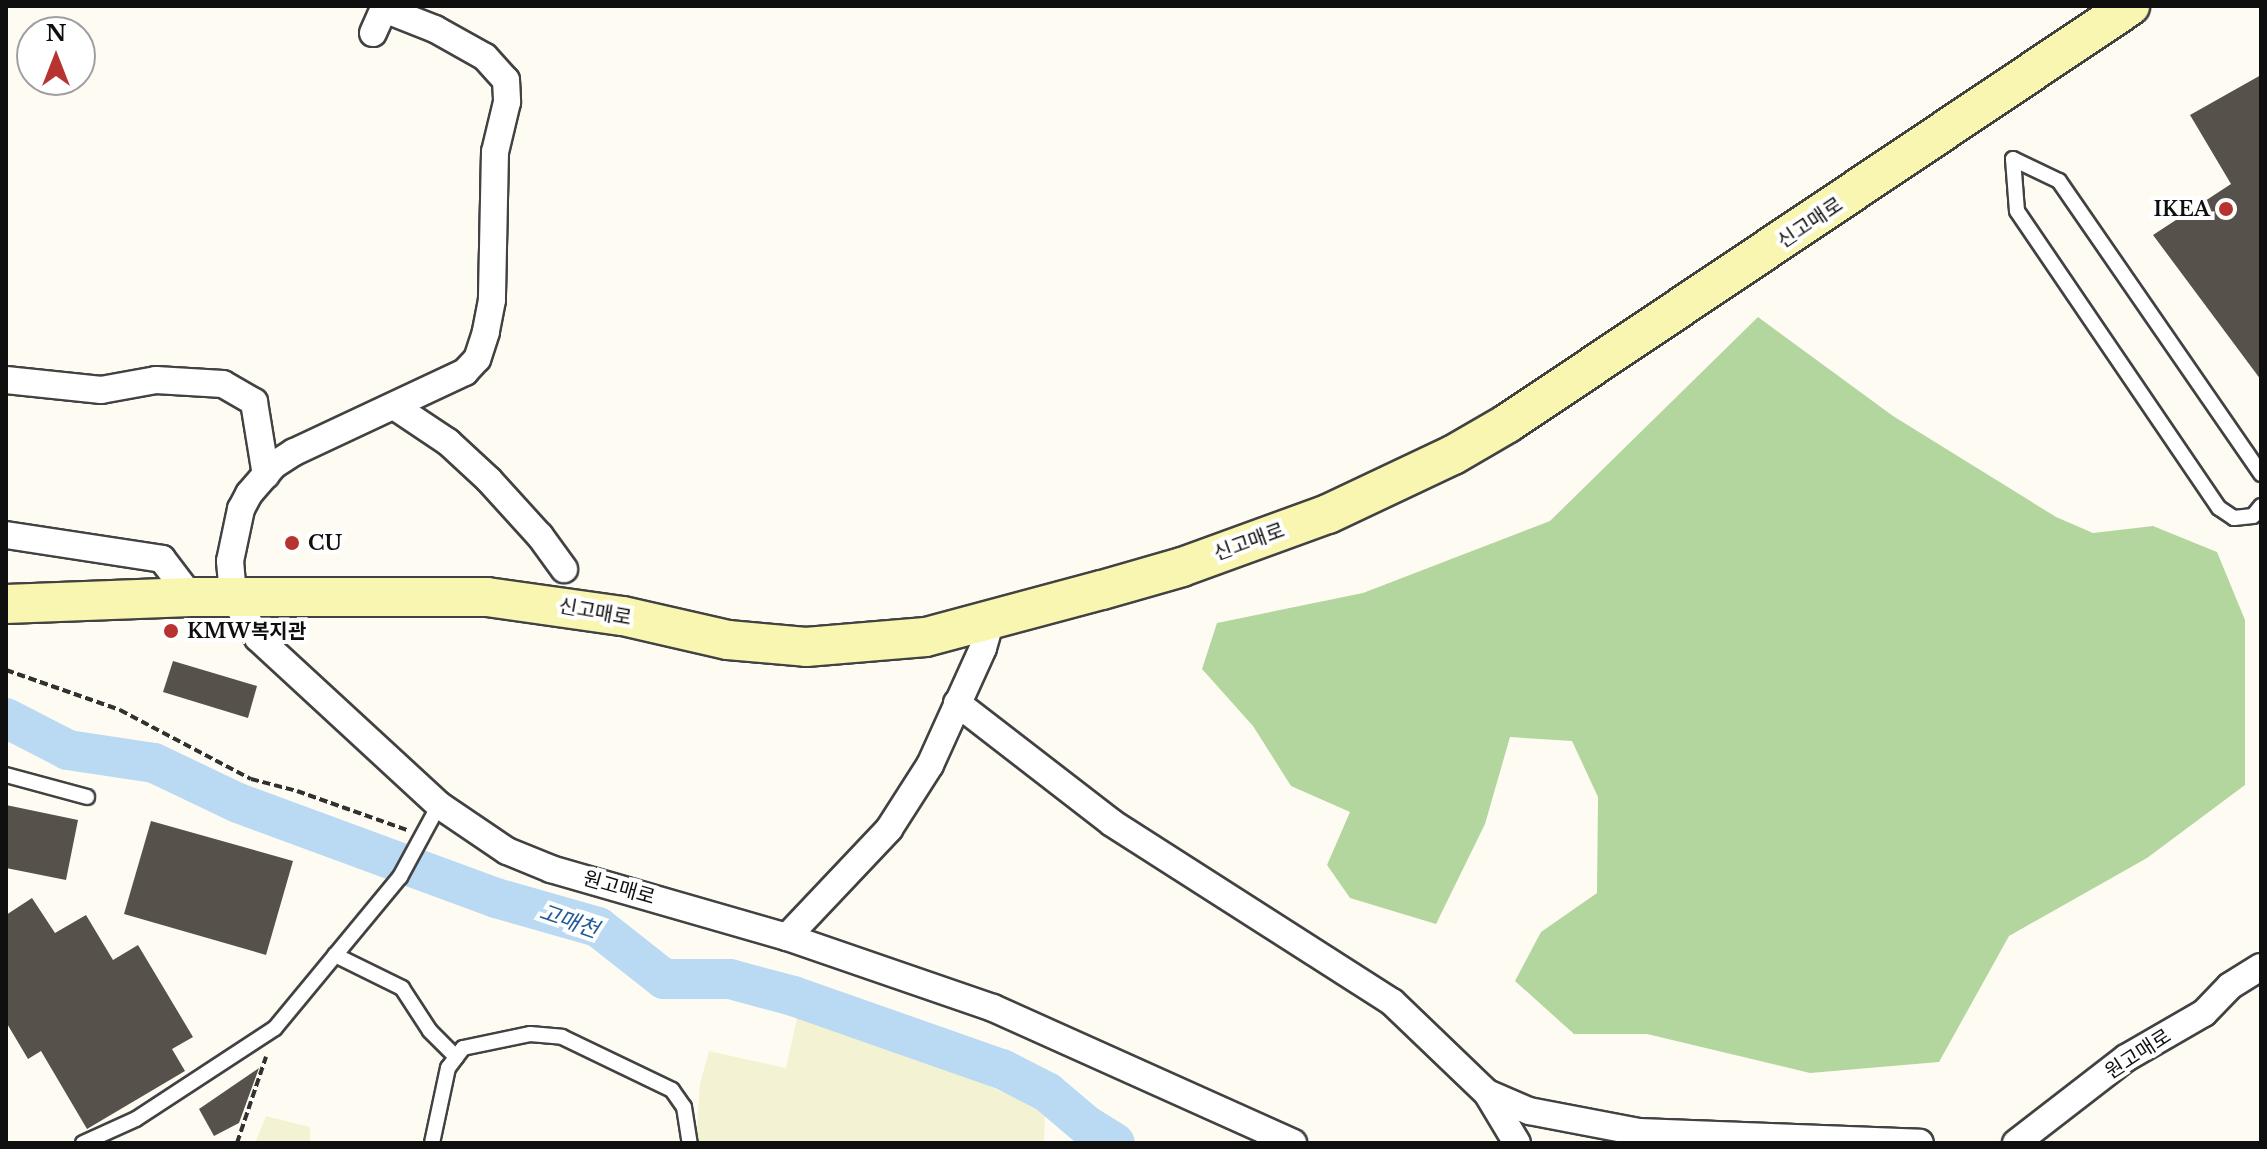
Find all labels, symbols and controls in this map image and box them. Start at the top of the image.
north arrow [16,16,96,96]
text: N [46,20,66,47]
street label: 신고매로 [1773,192,1847,254]
place label: IKEA [2154,197,2210,221]
marker: IKEA [2217,200,2235,218]
street label: 신고매로 [1210,518,1288,566]
place label: CU [308,531,342,555]
marker: CU [283,534,301,552]
street label: 신고매로 [557,594,633,630]
place label: KMW복지관 [187,619,306,643]
marker: KMW복지관 [162,622,180,640]
street label: 원고매로 [580,866,658,910]
water label: 고매천 [536,899,602,943]
street label: 원고매로 [2101,1024,2175,1084]

